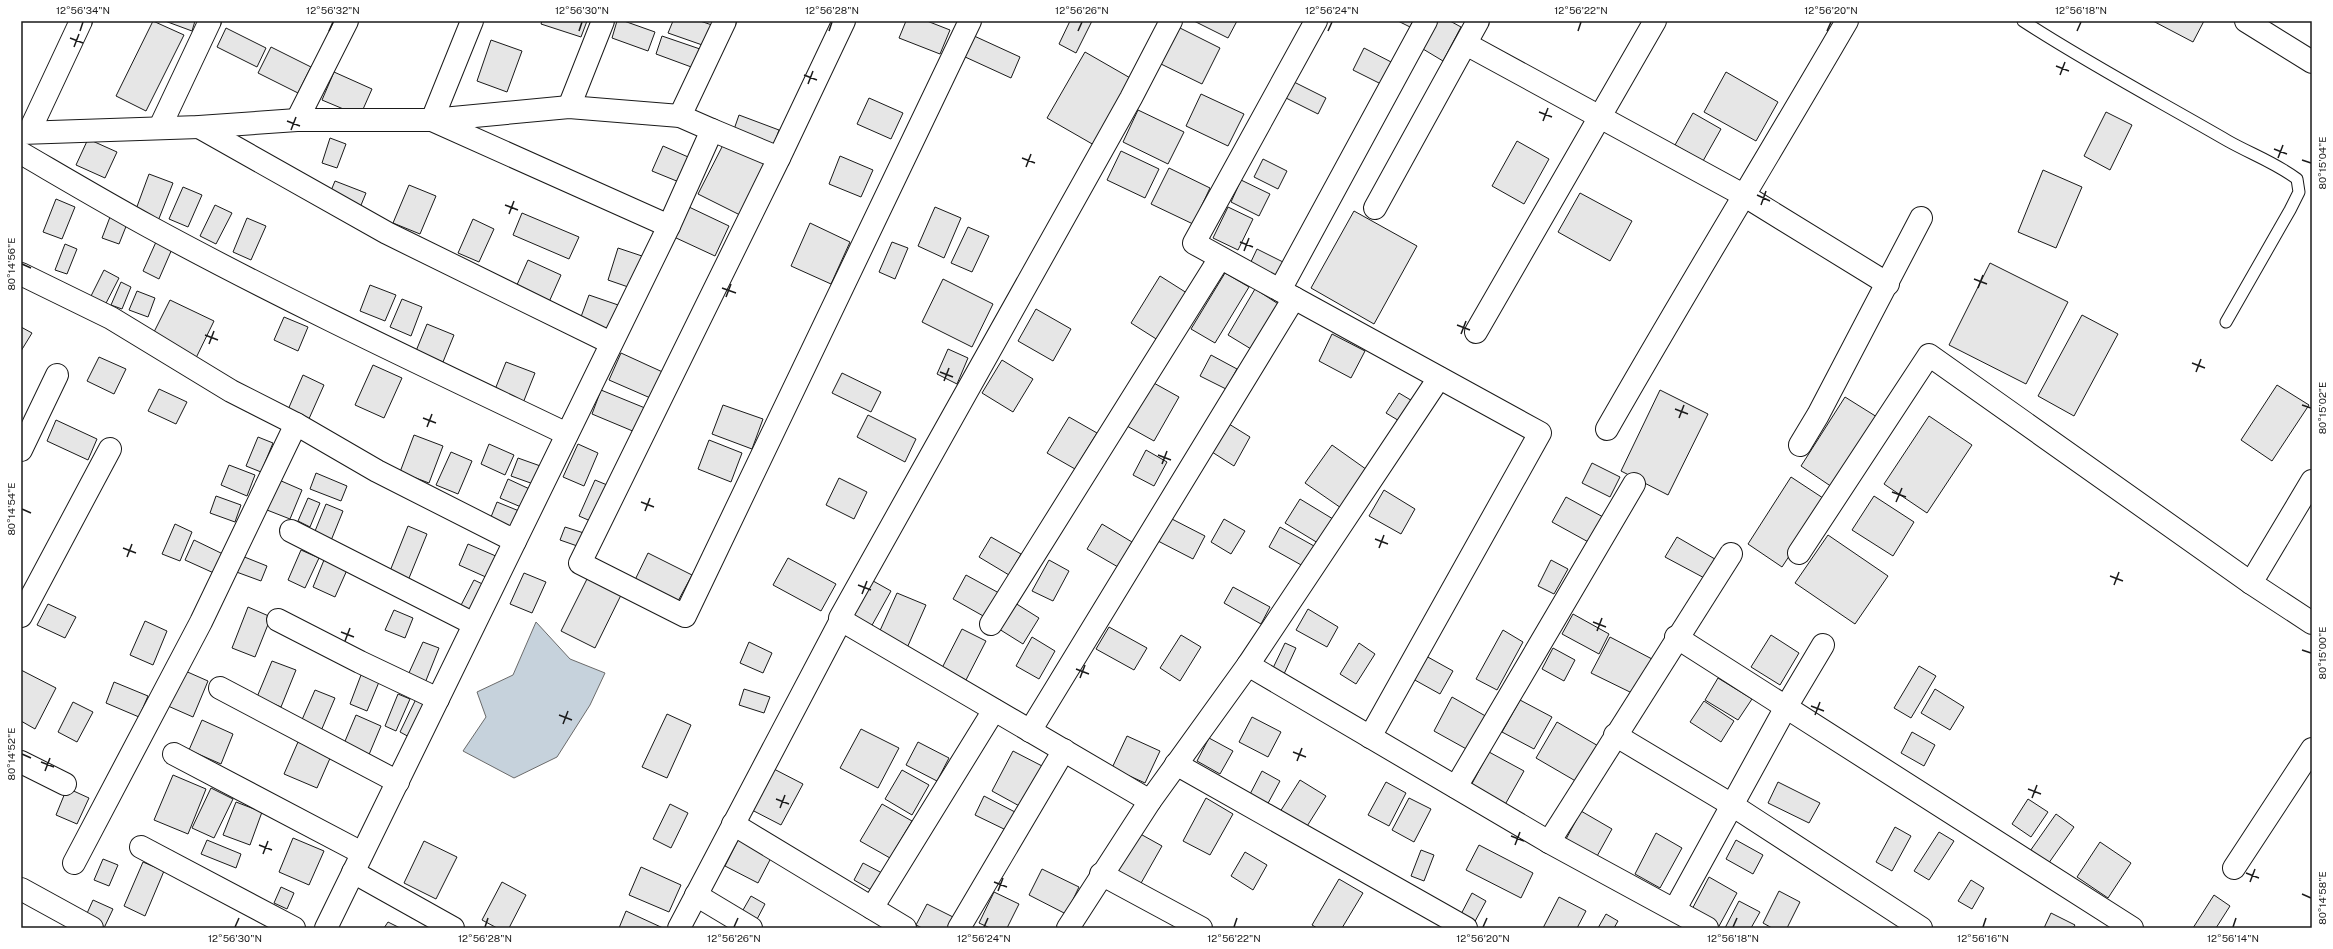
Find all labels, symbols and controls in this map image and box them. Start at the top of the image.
text: 12°56'34"N [56,4,110,16]
text: 12°56'32"N [306,4,360,16]
text: 12°56'30"N [555,4,609,16]
text: 12°56'28"N [805,4,859,16]
text: 12°56'26"N [1055,4,1109,16]
text: 12°56'24"N [1305,4,1359,16]
text: 12°56'22"N [1554,4,1608,16]
text: 12°56'20"N [1804,4,1858,16]
text: 12°56'18"N [2055,4,2107,16]
text: 80°15'04"E [2316,137,2328,189]
text: 80°14'56"E [5,237,17,291]
text: 80°15'02"E [2316,382,2328,434]
text: 80°14'54"E [5,482,17,536]
text: 80°15'00"E [2316,627,2328,679]
text: 80°14'52"E [5,728,17,780]
text: 80°14'58"E [2316,871,2328,925]
text: 12°56'30"N [208,932,262,944]
text: 12°56'28"N [458,932,512,944]
text: 12°56'26"N [707,932,761,944]
text: 12°56'24"N [957,932,1011,944]
text: 12°56'22"N [1207,932,1261,944]
text: 12°56'20"N [1456,932,1510,944]
text: 12°56'18"N [1707,932,1759,944]
text: 12°56'16"N [1957,932,2009,944]
text: 12°56'14"N [2207,932,2259,944]

